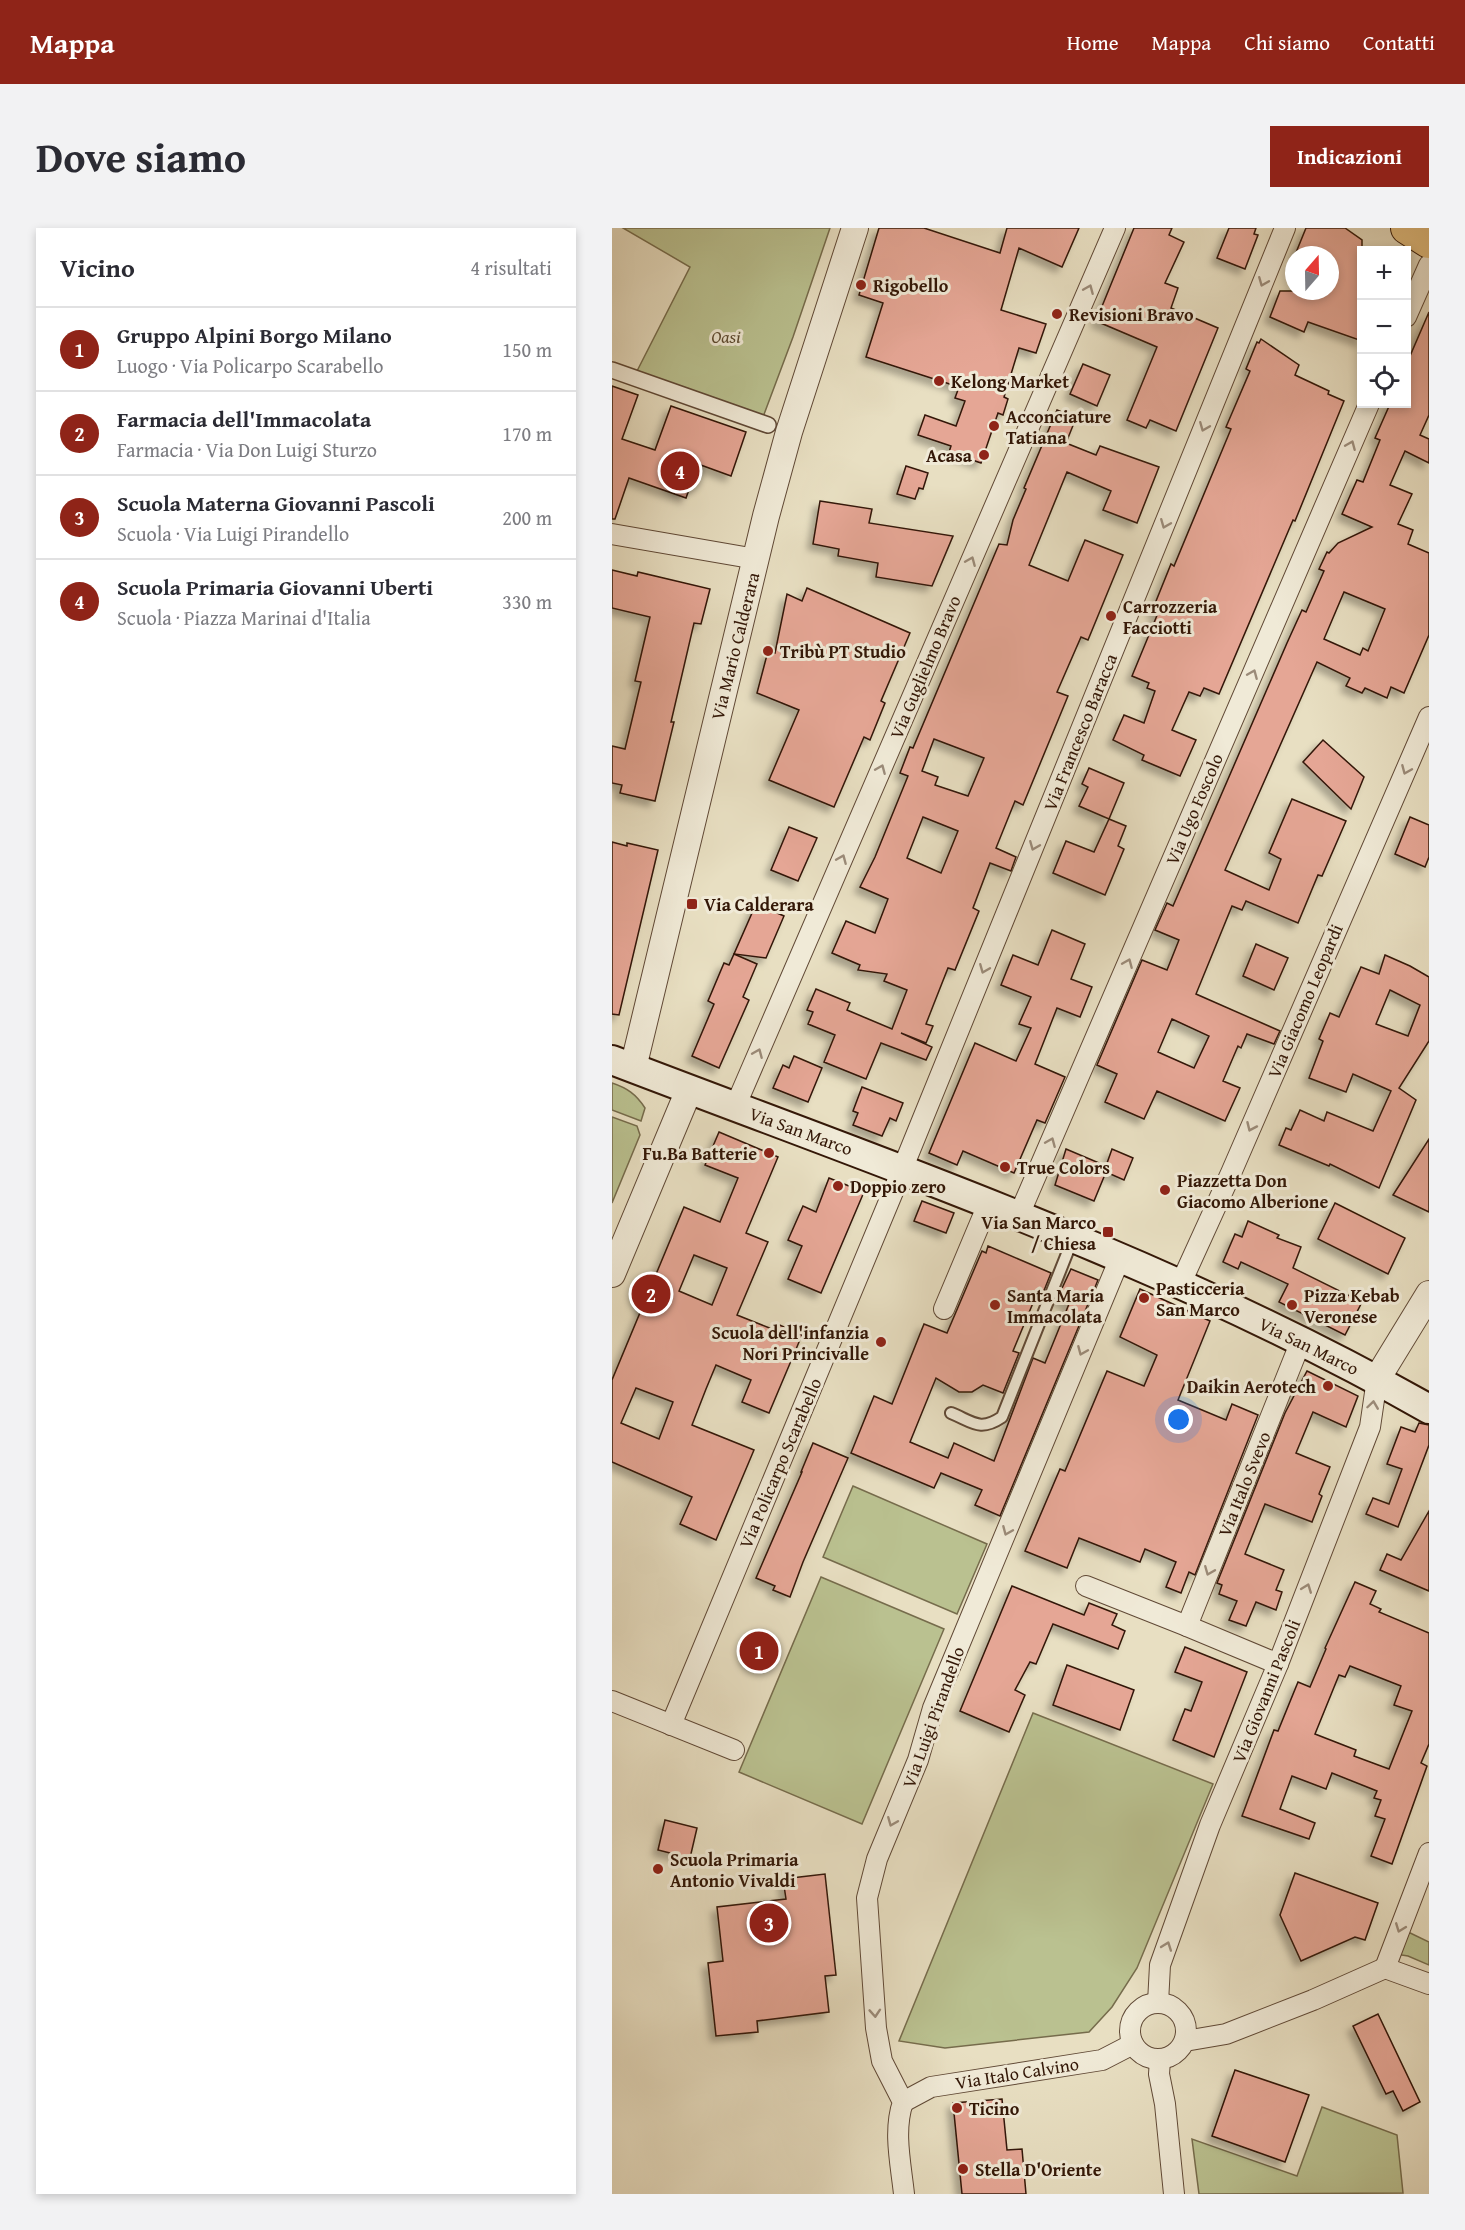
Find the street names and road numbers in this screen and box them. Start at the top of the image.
street label: Via Mario Calderara [704,569,766,723]
street label: Via Guglielmo Bravo [883,591,967,743]
street label: Via Francesco Baracca [1036,649,1124,815]
street label: Via Ugo Foscolo [1158,749,1230,869]
street label: Via Giacomo Leopardi [1260,920,1350,1082]
street label: Via San Marco [746,1100,856,1162]
street label: Via San Marco [1254,1310,1364,1382]
street label: Via Policarpo Scarabello [732,1373,828,1553]
street label: Via Italo Svevo [1211,1427,1277,1541]
street label: Via Giovanni Pascoli [1225,1615,1307,1767]
street label: Via Luigi Pirandello [895,1642,971,1792]
street label: Via Italo Calvino [953,2050,1081,2096]

